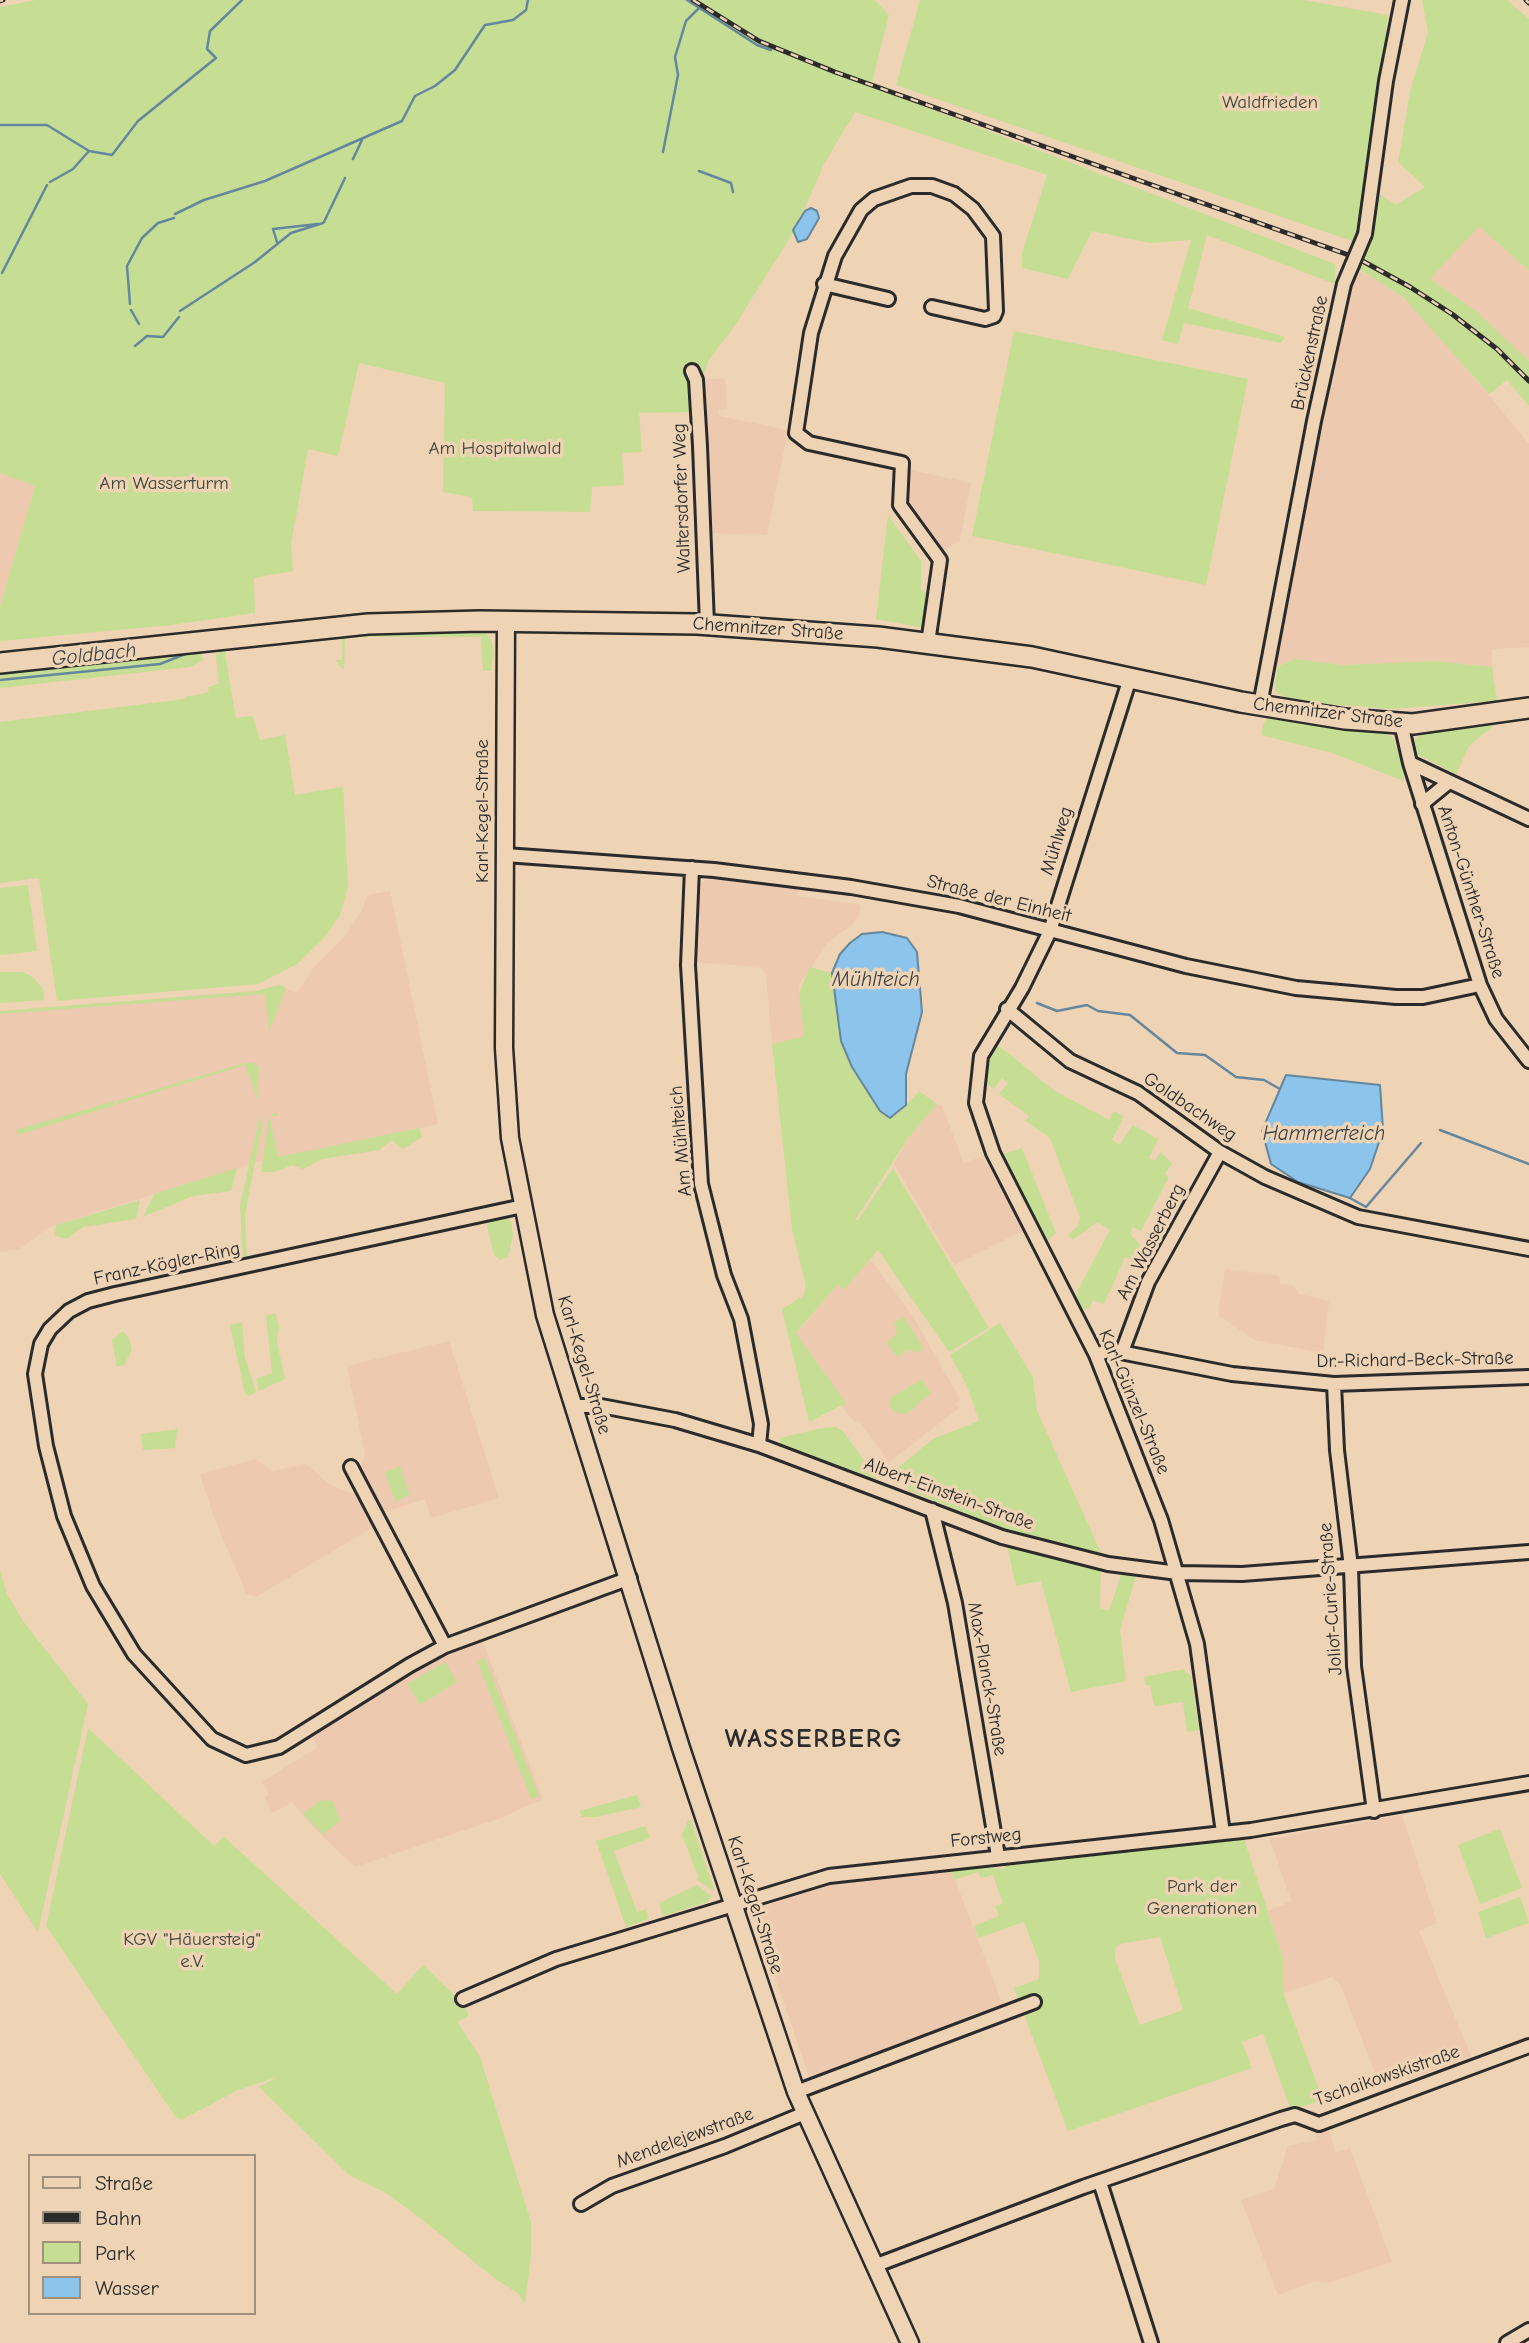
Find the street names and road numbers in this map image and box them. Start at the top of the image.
street label: Brückenstraße [1287,293,1333,413]
street label: Waltersdorfer Weg [668,423,696,573]
street label: Chemnitzer Straße [692,612,844,646]
street label: Chemnitzer Straße [1252,692,1404,734]
street label: Karl-Kegel-Straße [472,739,494,883]
street label: Anton-Günther-Straße [1432,803,1510,981]
street label: Mühlweg [1036,804,1078,878]
street label: Straße der Einheit [924,870,1074,928]
street label: Goldbachweg [1139,1067,1241,1147]
street label: Am Mühlteich [665,1085,697,1197]
street label: Am Wasserberg [1112,1180,1190,1304]
street label: Franz-Kögler-Ring [92,1237,242,1291]
street label: Karl-Kegel-Straße [552,1293,616,1437]
street label: Karl-Günzel-Straße [1093,1326,1175,1478]
street label: Dr.-Richard-Beck-Straße [1316,1347,1514,1373]
street label: Albert-Einstein-Straße [861,1453,1037,1535]
street label: Joliot-Curie-Straße [1314,1522,1348,1676]
street label: Max-Planck-Straße [962,1600,1012,1758]
street label: Forstweg [949,1823,1023,1853]
street label: Karl-Kegel-Straße [722,1833,788,1977]
street label: Tschaikowskistraße [1311,2040,1463,2112]
street label: Mendelejewstraße [613,2103,757,2173]

